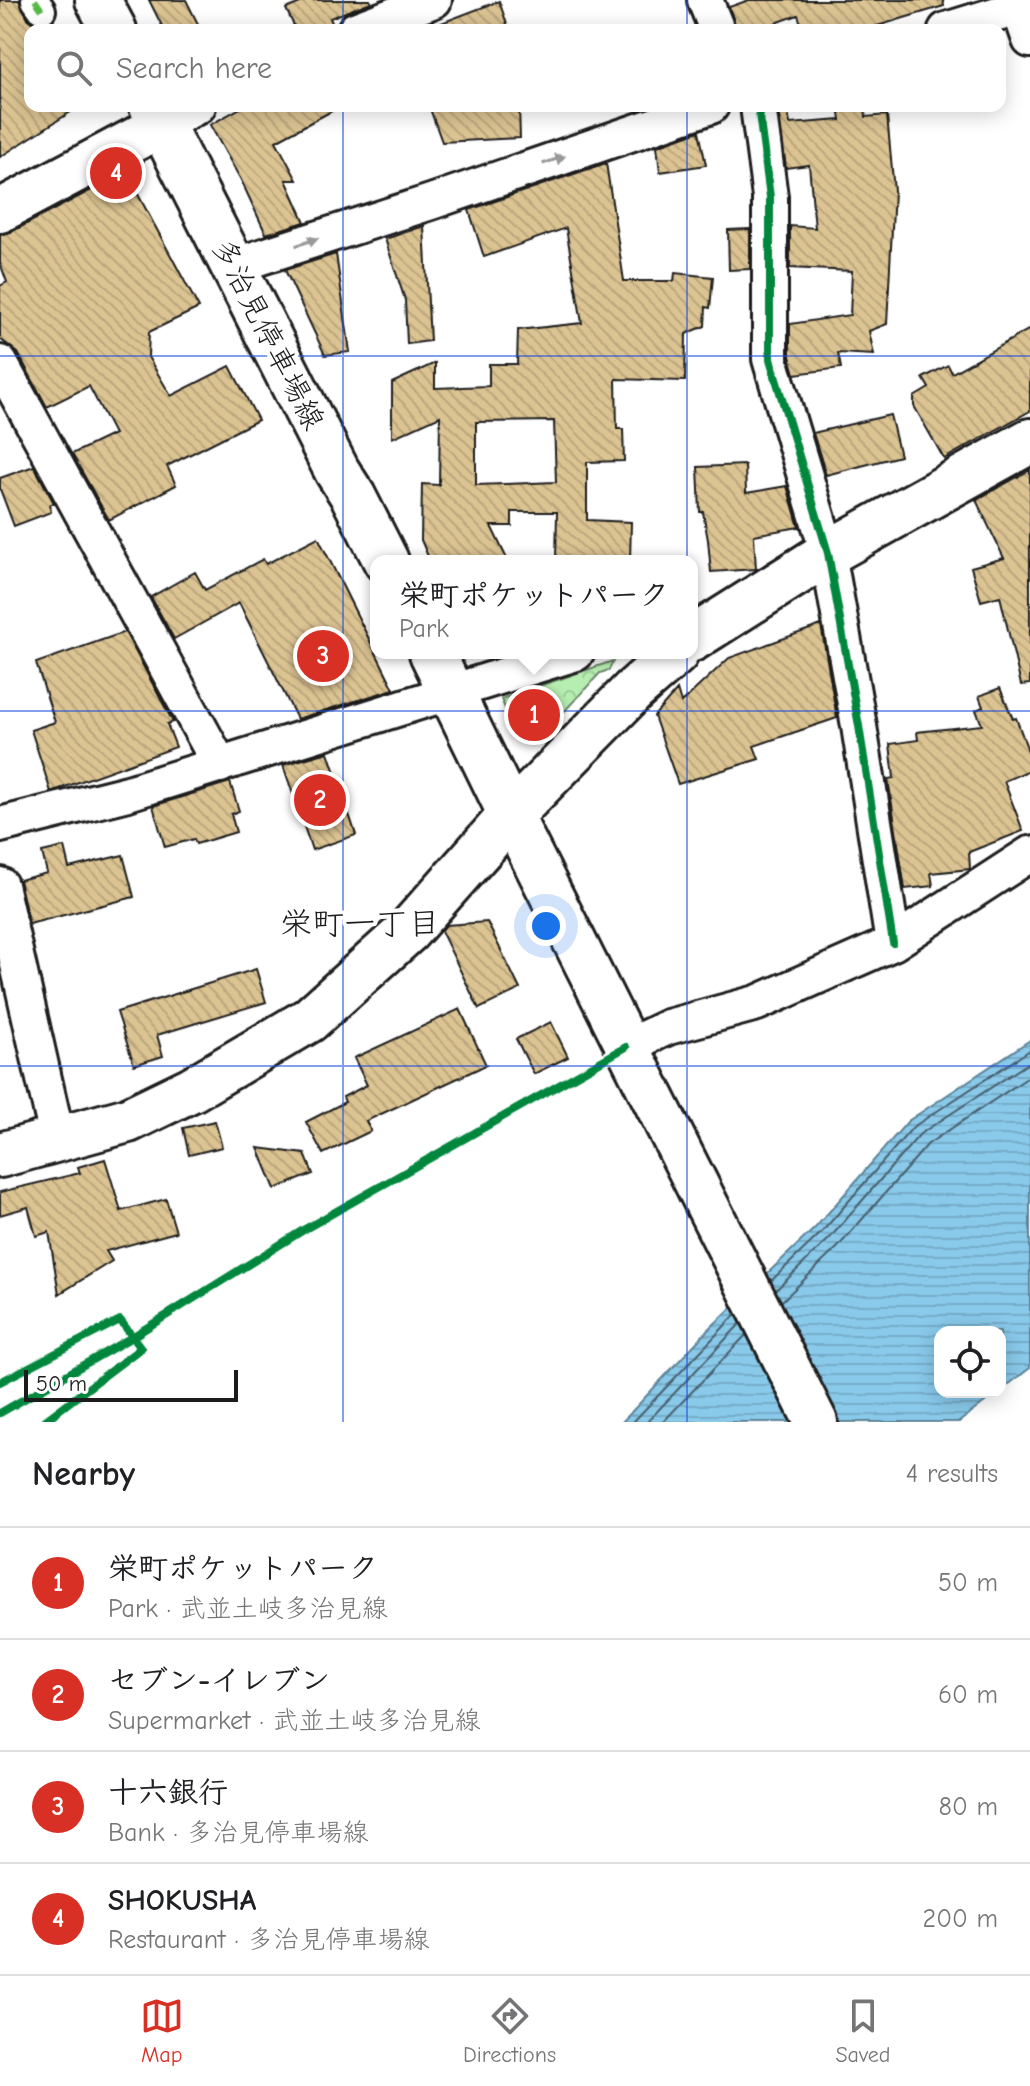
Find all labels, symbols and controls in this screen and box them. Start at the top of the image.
search box [24,24,1006,112]
icon: search [52,46,96,90]
text: Search here [116,51,272,86]
pin: 4 [90,143,142,203]
one-way arrow [542,153,566,165]
street label: 多治見停車場線 [205,232,331,436]
one-way arrow [296,235,320,248]
popup [370,555,698,659]
text: 栄町ポケットパーク [399,578,669,613]
text: Park [399,614,449,644]
pin: 3 [297,626,349,686]
pin: 1 [508,685,560,745]
pin: 2 [294,770,346,830]
district label: 栄町一丁目 [280,905,440,942]
your location [526,906,566,946]
map controls [934,1326,1006,1398]
button: locate [934,1326,1006,1398]
scale bar [24,1366,238,1402]
text: 50 m [36,1371,87,1397]
text: Nearby [32,1454,135,1494]
text: 4 results [906,1459,998,1489]
text: 栄町ポケットパーク [108,1551,378,1586]
text: 1 [53,1568,63,1598]
text: 50 m [938,1568,998,1598]
text: Park · 武並土岐多治見線 [108,1594,388,1624]
text: セブン-イレブン [108,1663,330,1698]
text: 2 [52,1680,64,1710]
text: 60 m [938,1680,998,1710]
text: Supermarket · 武並土岐多治見線 [108,1706,480,1736]
text: 十六銀行 [108,1775,228,1810]
text: 3 [52,1792,64,1822]
text: 80 m [939,1792,998,1822]
text: Bank · 多治見停車場線 [108,1818,368,1848]
text: SHOKUSHA [108,1883,256,1918]
text: 4 [52,1904,64,1934]
text: 200 m [923,1904,998,1934]
text: Restaurant · 多治見停車場線 [108,1925,429,1955]
tab: Map [140,1994,184,2068]
tab: Directions [463,1994,556,2068]
tab: Saved [835,1994,890,2068]

